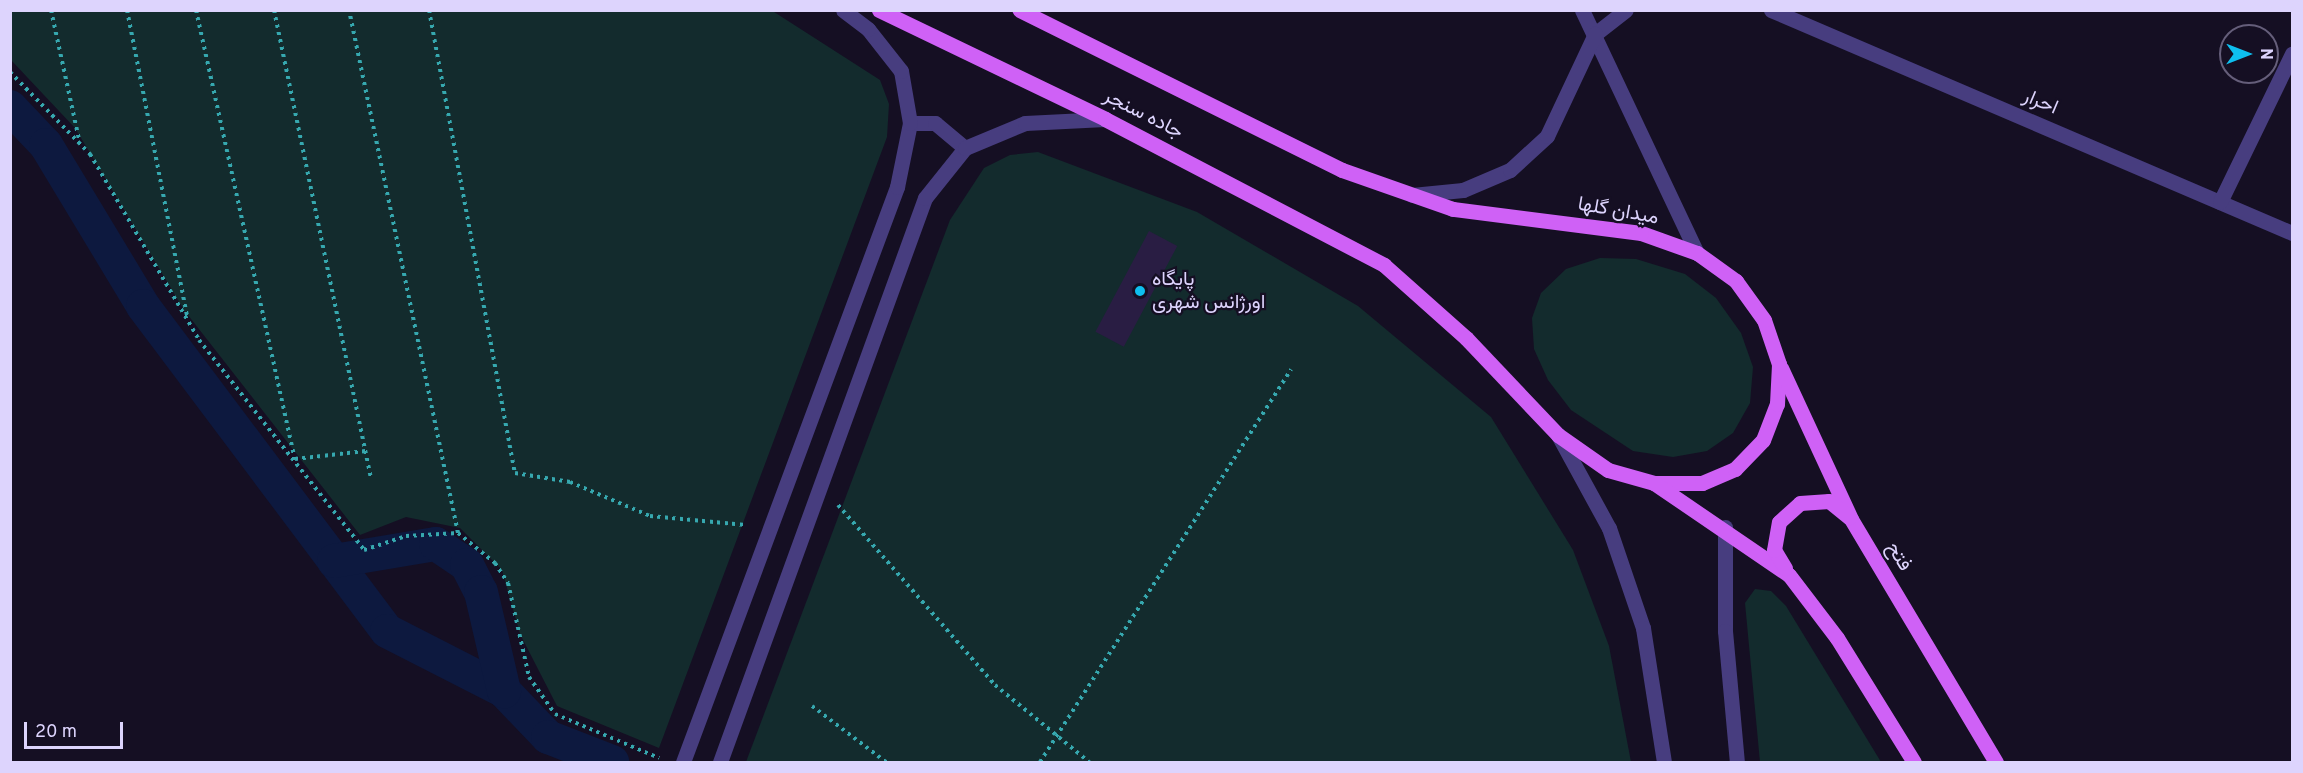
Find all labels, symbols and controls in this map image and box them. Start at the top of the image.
north arrow [2219,24,2279,84]
text: N [2255,48,2275,60]
street label: جاده سنجر [1099,85,1187,145]
street label: احرار [2019,85,2061,121]
street label: میدان گلها [1576,193,1660,231]
place label: پایگاه اورژانس شهری [1152,268,1265,315]
marker: پایگاه اورژانس شهری [1133,284,1147,298]
street label: فتح [1880,538,1916,576]
scale bar [27,710,126,748]
text: 20 m [35,721,77,744]

